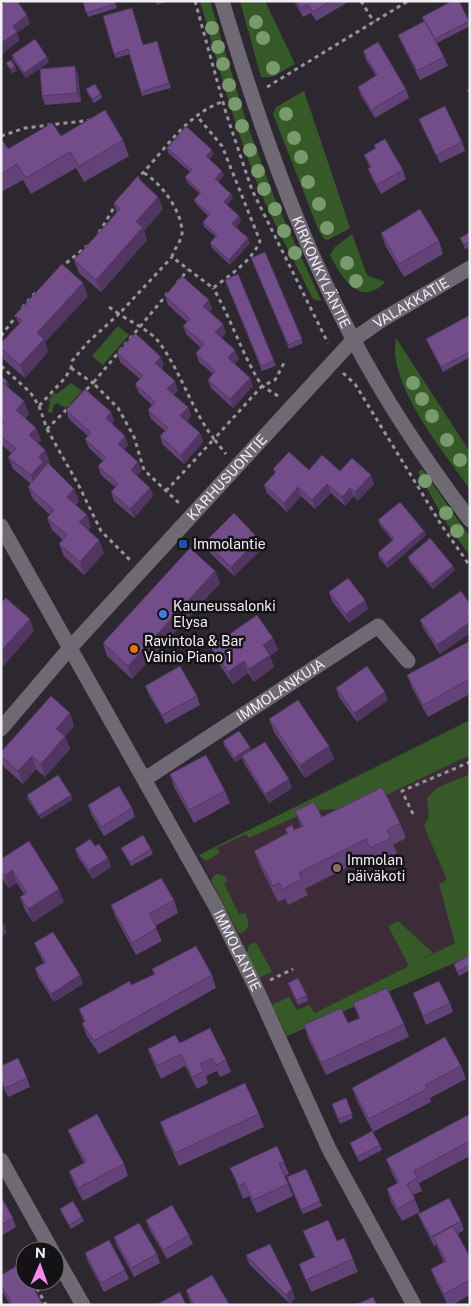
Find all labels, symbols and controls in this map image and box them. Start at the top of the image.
street label: KIRKONKYLÄNTIE [289,214,354,331]
street label: VALAKKATIE [370,274,452,331]
street label: KARHUSUONTIE [183,431,270,524]
place label: Immolantie [193,536,266,552]
marker: Immolantie [177,538,189,550]
place label: Kauneussalonki Elysa [173,598,276,630]
marker: Kauneussalonki Elysa [157,608,169,620]
place label: Ravintola & Bar Vainio Piano 1 [144,633,244,665]
marker: Ravintola & Bar Vainio Piano 1 [128,643,140,655]
street label: IMMOLANKUJA [233,655,327,725]
place label: Immolan päiväkoti [347,852,405,884]
marker: Immolan päiväkoti [331,862,343,874]
street label: IMMOLANTIE [211,907,264,994]
north arrow [15,1241,65,1291]
text: N [35,1245,46,1261]

